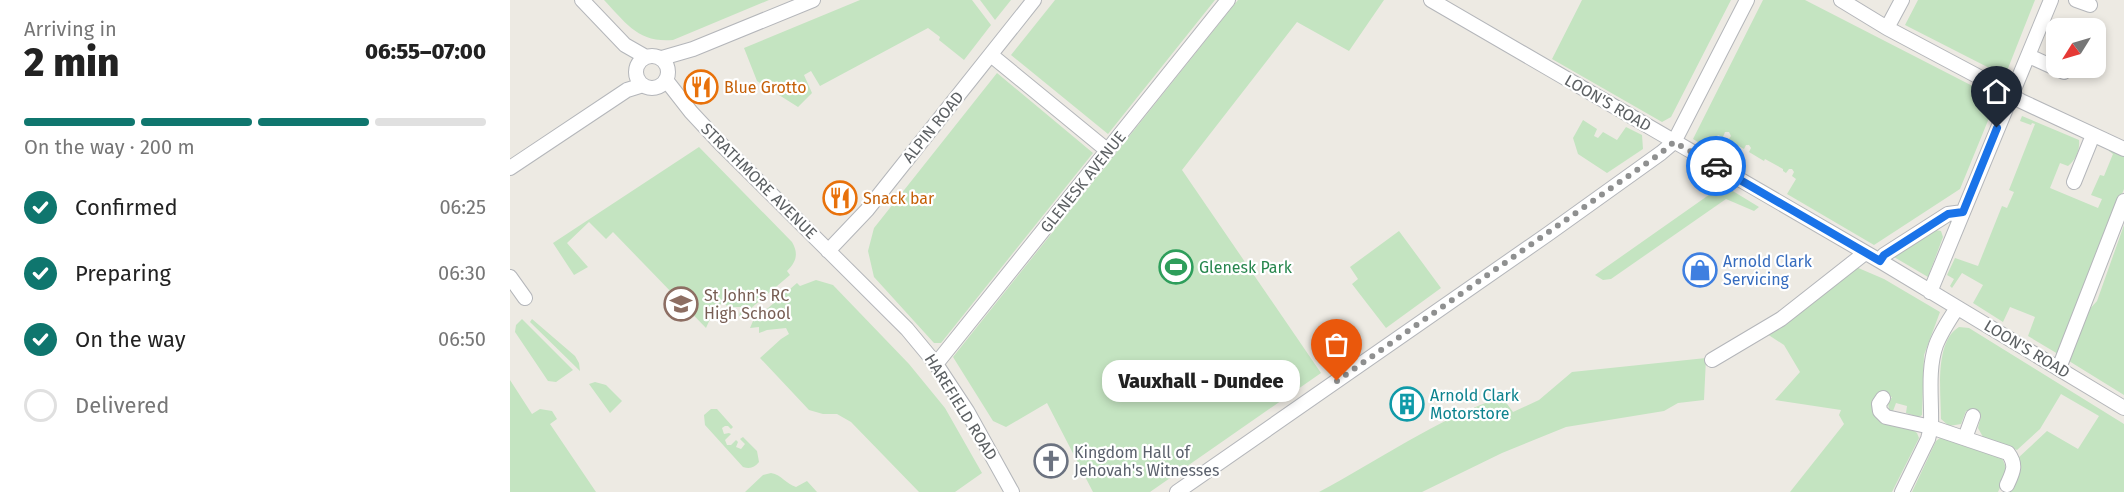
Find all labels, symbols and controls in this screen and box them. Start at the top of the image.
text: Arriving in [24,17,117,41]
north arrow [2046,18,2106,78]
map controls [2046,18,2106,78]
text: 06:55–07:00 [365,38,486,65]
text: 2 min [24,40,120,86]
pin [1971,66,2022,128]
restaurant icon: Blue Grotto [683,69,719,105]
street label: LOON'S ROAD [1561,71,1655,135]
icon: home [1980,75,2013,108]
place label: Blue Grotto [724,78,806,97]
street label: ALPIN ROAD [898,88,968,166]
street label: STRATHMORE AVENUE [697,119,821,243]
street label: GLENESK AVENUE [1036,128,1130,236]
text: On the way · 200 m [24,135,195,159]
courier [1686,136,1746,196]
icon: car [1700,150,1733,183]
restaurant icon: Snack bar [822,180,858,216]
place label: Snack bar [863,189,935,208]
icon: check [24,191,57,224]
text: Confirmed [75,194,178,221]
text: 06:25 [439,195,486,219]
sports icon: Glenesk Park [1158,249,1194,285]
shop icon: Arnold Clark Servicing [1682,252,1718,288]
place label: Arnold Clark Servicing [1723,252,1813,289]
icon: check [24,257,57,290]
place label: Glenesk Park [1199,258,1293,277]
text: Preparing [75,260,171,287]
text: 06:30 [438,261,486,285]
school or university icon: St John's RC High School [663,286,699,322]
place label: St John's RC High School [704,286,791,323]
street label: LOON'S ROAD [1981,316,2073,382]
pin [1311,319,1362,381]
icon: check [24,323,57,356]
text: On the way [75,326,186,353]
text: 06:50 [438,327,486,351]
icon: bag [1320,328,1353,361]
street label: HAREFIELD ROAD [921,350,1001,464]
callout: Vauxhall - Dundee [1103,360,1301,402]
text: Vauxhall - Dundee [1118,369,1284,393]
building icon: Arnold Clark Motorstore [1389,386,1425,422]
place label: Arnold Clark Motorstore [1430,386,1520,423]
text: Delivered [75,392,170,419]
church icon: Kingdom Hall of Jehovah's Witnesses [1033,443,1069,479]
place label: Kingdom Hall of Jehovah's Witnesses [1074,443,1219,480]

